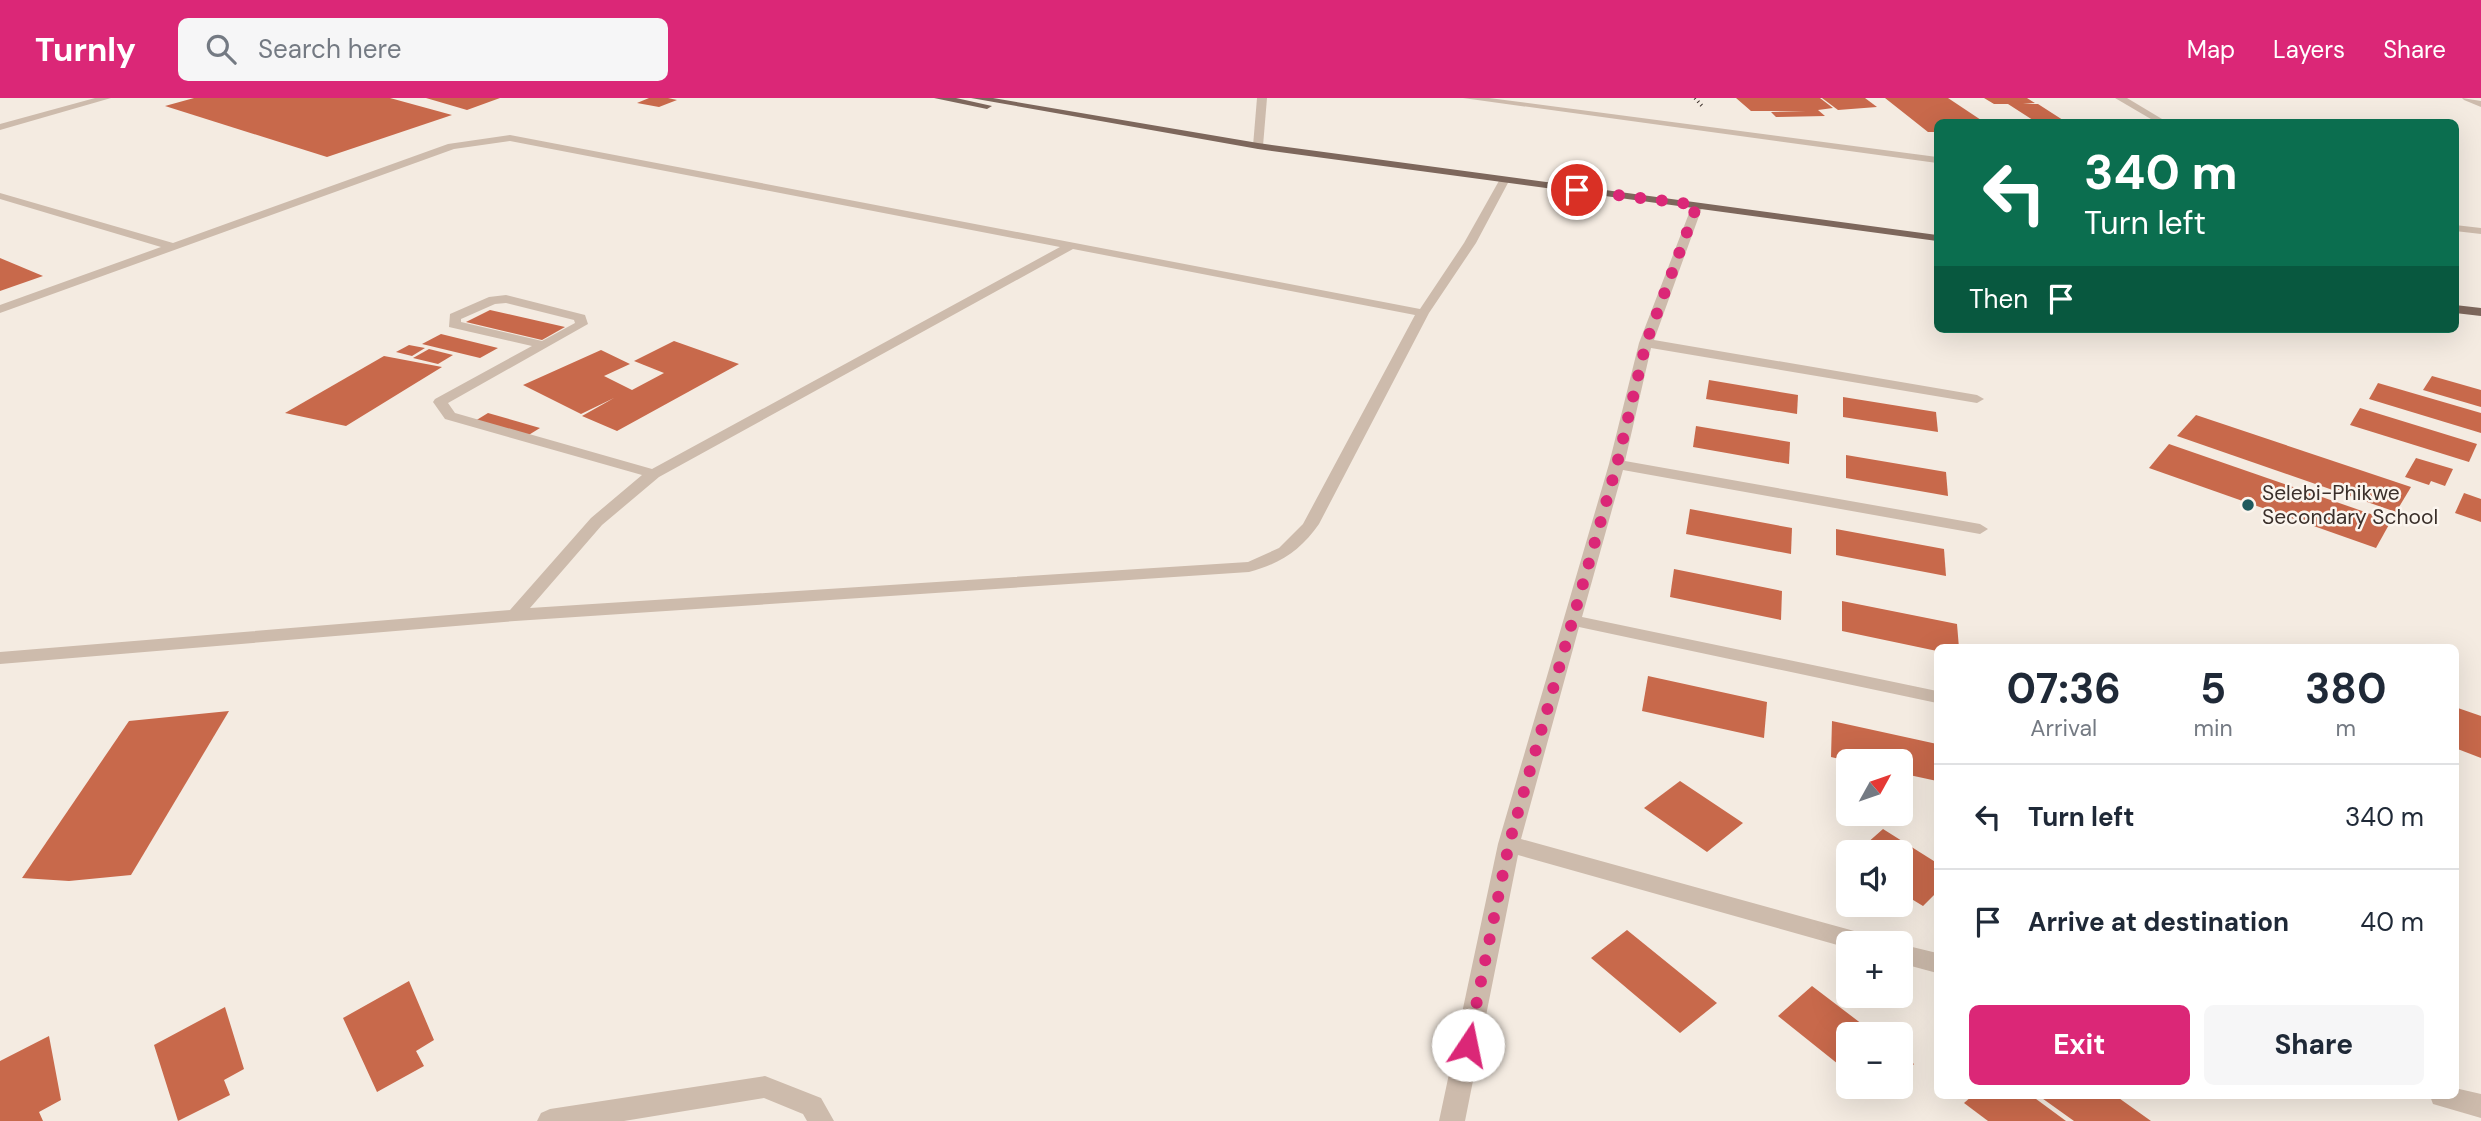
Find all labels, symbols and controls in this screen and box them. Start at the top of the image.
search box [178,18,668,81]
text: Turnly [35,28,136,71]
icon: search [202,30,240,68]
text: Search here [258,32,401,66]
text: Map [2187,34,2235,65]
text: Layers [2273,34,2345,65]
text: Share [2383,34,2446,65]
text: 340 m [2084,140,2238,204]
icon: left [1969,147,2060,238]
pin [1547,160,1607,220]
icon: arrive [1558,171,1596,209]
text: Turn left [2084,202,2206,244]
icon: arrive [2042,280,2080,318]
text: Then [1969,282,2028,316]
place label: Selebi-Phikwe Secondary School [2262,479,2438,531]
marker: Selebi-Phikwe Secondary School [2240,497,2256,513]
text: 07:36 [2006,661,2121,716]
text: 5 [2200,661,2226,716]
text: 380 [2305,661,2387,716]
text: Arrival [2030,713,2097,743]
text: min [2193,713,2233,743]
text: m [2336,713,2356,743]
north arrow [1836,749,1913,826]
map controls [1836,749,1913,1099]
icon: left [1969,798,2007,836]
text: Turn left [2028,800,2135,834]
text: 340 m [2345,800,2424,834]
button: sound [1836,840,1913,917]
icon: arrive [1969,903,2007,941]
text: Arrive at destination [2028,905,2289,939]
text: 40 m [2360,905,2424,939]
button: + [1836,931,1913,1008]
button: Exit [1969,1005,2190,1085]
button: Share [2204,1005,2424,1085]
position arrow [1431,1008,1505,1082]
button: − [1836,1022,1913,1099]

